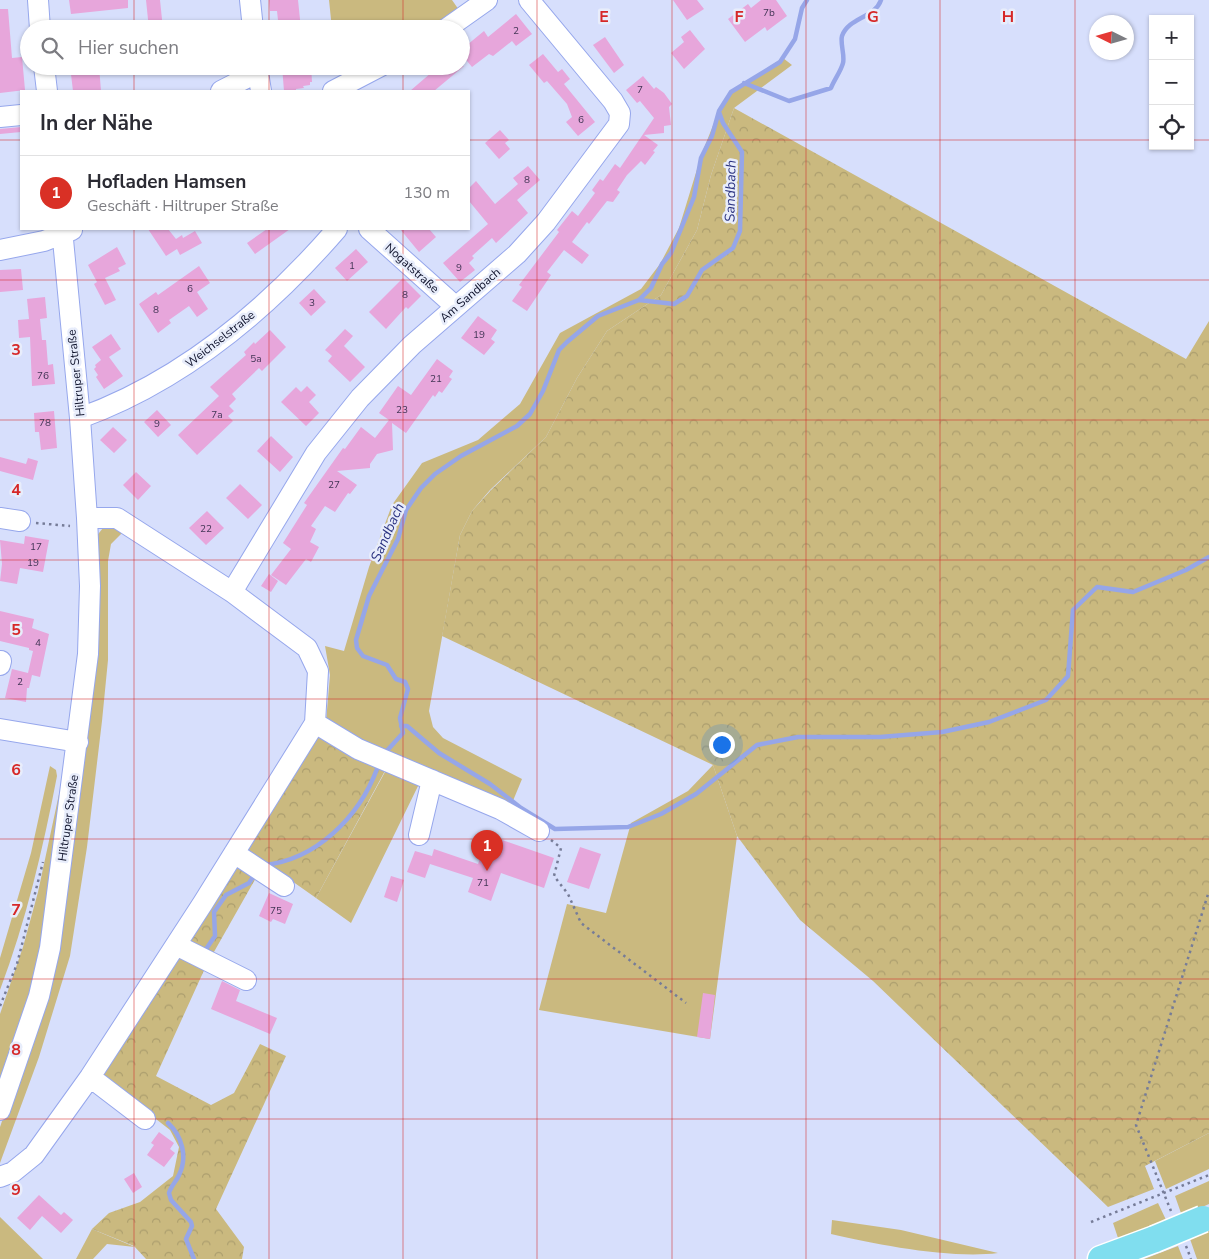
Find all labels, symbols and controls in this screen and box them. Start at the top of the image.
text: E [599,6,609,28]
text: F [735,6,744,28]
house number: 7b [763,6,775,20]
text: G [867,6,879,28]
text: H [1002,6,1014,28]
north arrow [1089,15,1134,60]
map controls [1149,15,1194,150]
button: + [1149,15,1194,60]
search box [20,20,470,75]
house number: 2 [513,24,519,38]
icon: search [38,34,66,62]
text: Hier suchen [78,35,179,61]
button: − [1149,60,1194,105]
house number: 7 [637,83,643,97]
button: locate [1149,105,1194,150]
text: In der Nähe [40,109,153,137]
house number: 6 [578,113,584,127]
water label: Sandbach [720,160,741,222]
text: Hofladen Hamsen [87,169,246,195]
house number: 8 [524,173,530,187]
text: 1 [51,182,61,204]
text: 130 m [403,182,450,204]
text: Geschäft · Hiltruper Straße [87,195,279,217]
street label: Nogatstraße [382,239,442,297]
house number: 1 [349,259,355,273]
house number: 9 [456,261,462,275]
street label: Am Sandbach [436,264,504,326]
house number: 6 [187,282,193,296]
house number: 8 [402,288,408,302]
house number: 3 [309,296,315,310]
house number: 8 [153,303,159,317]
street label: Weichselstraße [182,307,258,371]
house number: 19 [473,328,485,342]
street label: Hiltruper Straße [63,329,89,417]
text: 3 [11,339,21,361]
house number: 5a [250,352,262,366]
house number: 76 [37,369,49,383]
house number: 21 [430,372,442,386]
house number: 23 [396,403,408,417]
house number: 7a [211,408,223,422]
house number: 78 [39,416,51,430]
house number: 9 [154,417,160,431]
house number: 27 [328,478,340,492]
text: 4 [11,479,21,501]
water label: Sandbach [366,500,409,564]
house number: 22 [200,522,212,536]
house number: 17 [30,540,42,554]
house number: 19 [27,556,39,570]
text: 5 [11,619,21,641]
house number: 4 [35,636,41,650]
house number: 2 [17,675,23,689]
your location [709,732,735,758]
text: 6 [11,759,21,781]
street label: Hiltruper Straße [54,774,82,862]
pin: 1 [471,830,503,871]
house number: 71 [477,876,489,890]
text: 7 [11,899,21,921]
house number: 75 [270,904,282,918]
text: 8 [11,1039,21,1061]
text: 9 [11,1179,21,1201]

